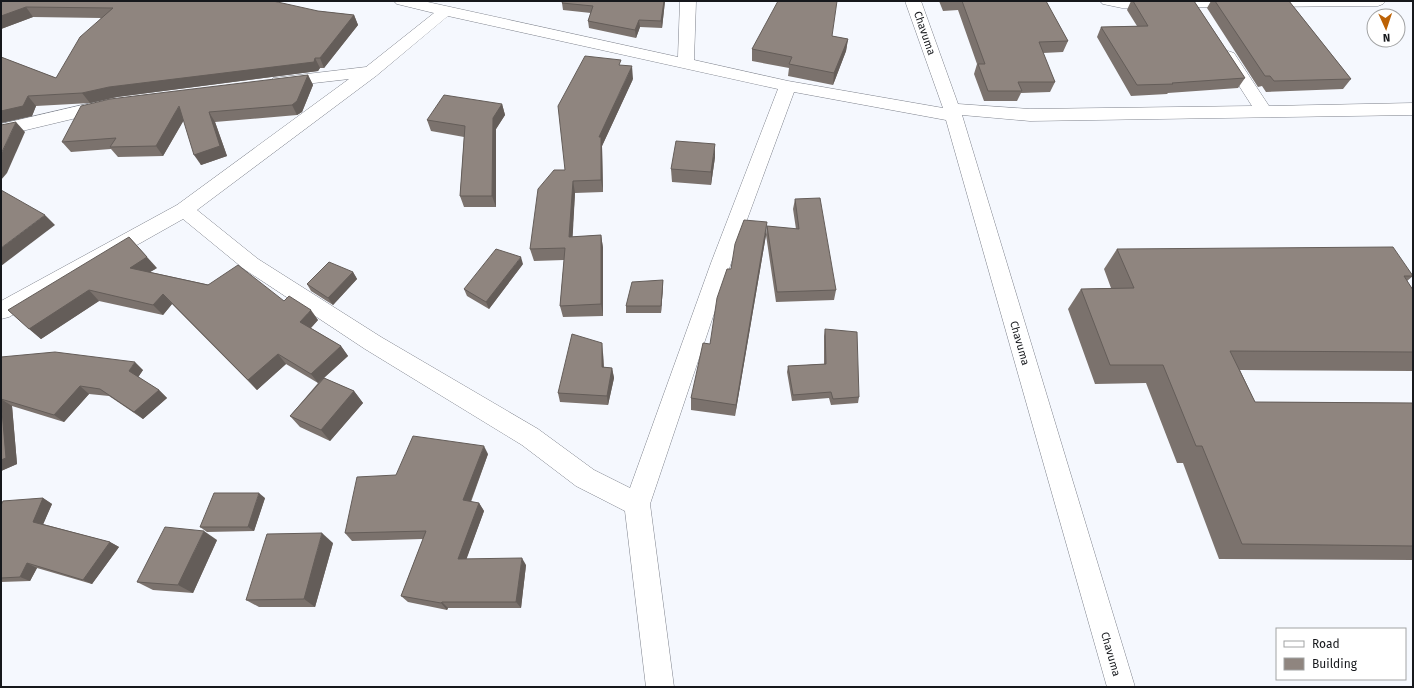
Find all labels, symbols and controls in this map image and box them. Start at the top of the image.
north arrow [1366,8,1406,48]
street label: Chavuma [911,10,938,57]
text: N [1383,31,1390,44]
street label: Chavuma [1007,319,1032,367]
legend [1276,628,1406,680]
street label: Chavuma [1098,630,1123,678]
text: Road [1312,637,1340,651]
text: Building [1312,657,1358,671]

